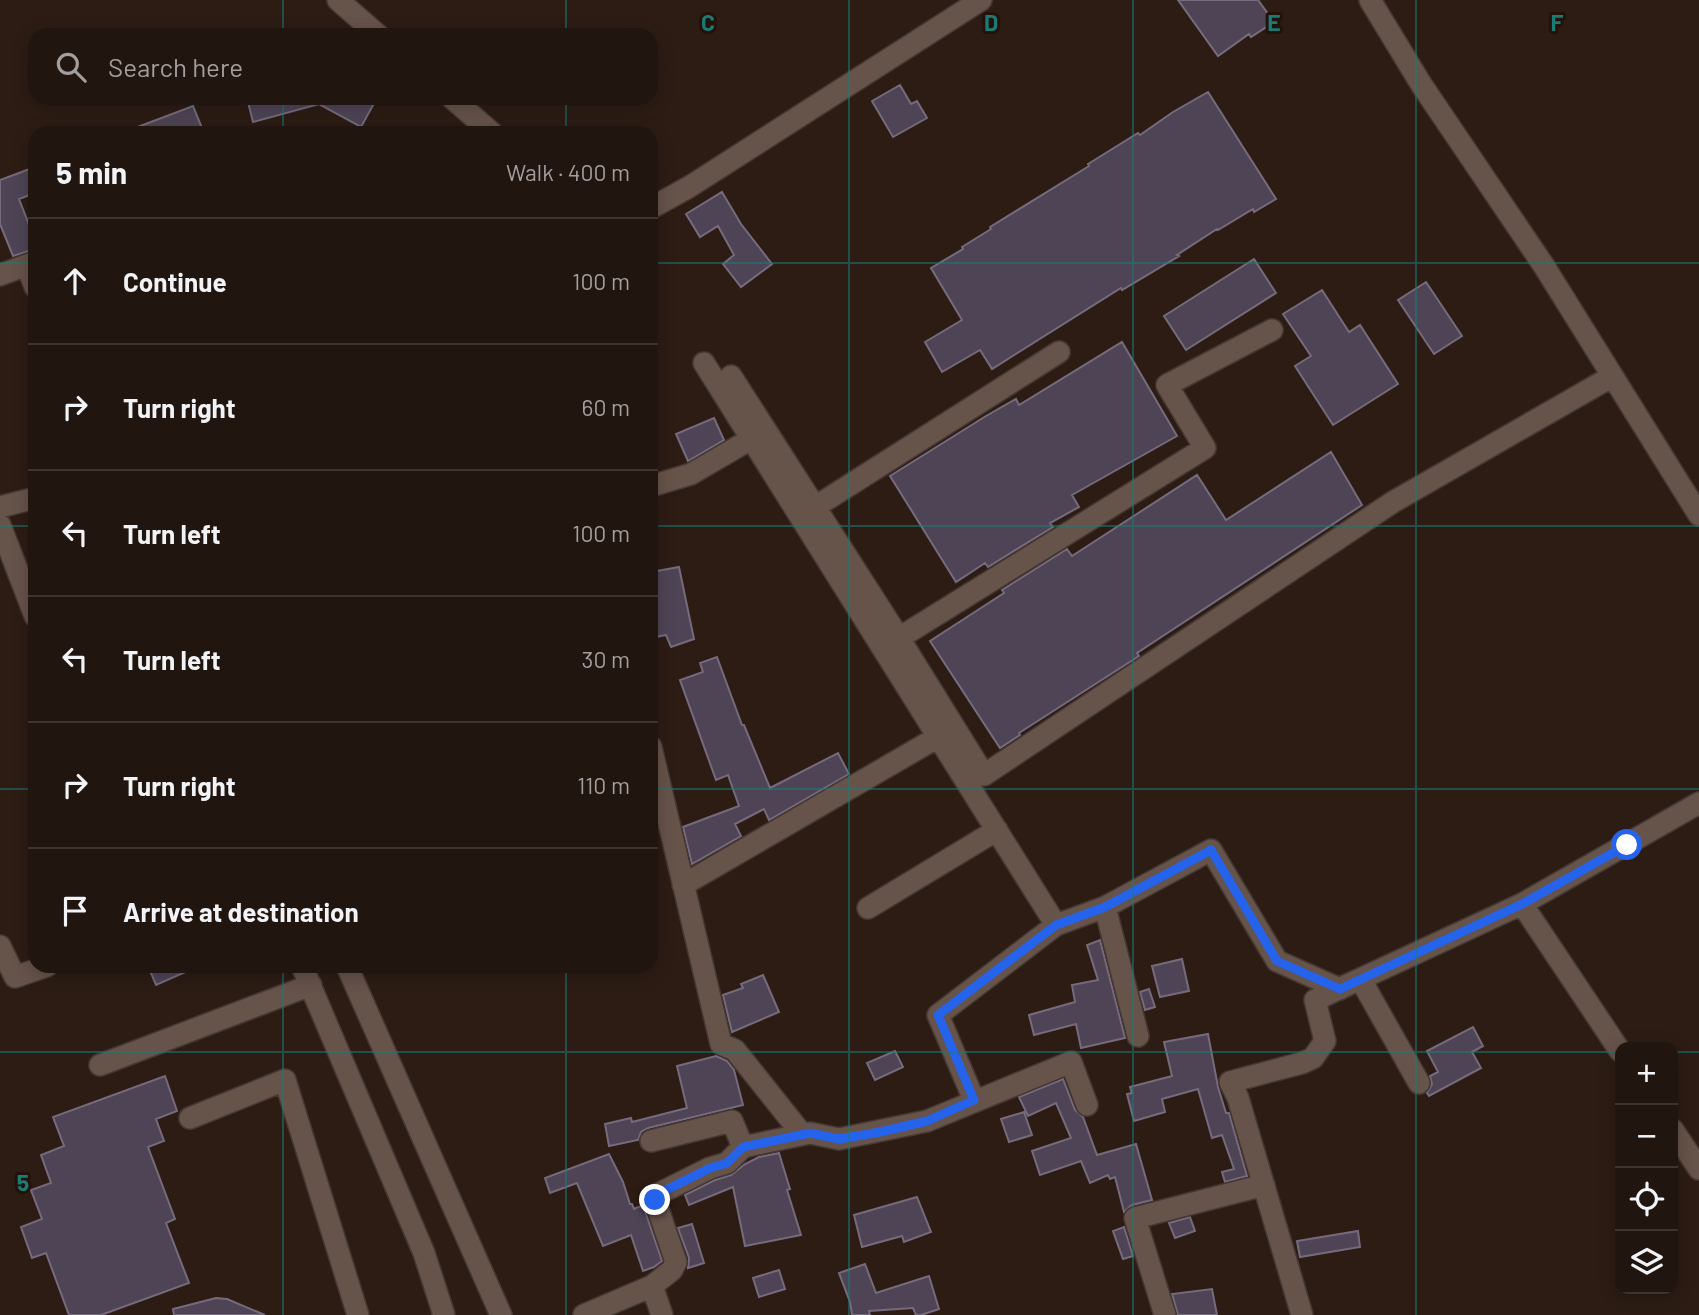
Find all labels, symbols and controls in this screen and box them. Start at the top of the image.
text: C [701,8,715,36]
text: D [984,8,998,36]
text: E [1267,8,1281,36]
text: F [1551,8,1564,36]
search box [28,28,658,105]
icon: search [52,48,90,86]
text: Search here [108,51,243,82]
text: 5 min [56,154,127,190]
text: Walk · 400 m [506,158,630,186]
icon: ahead [56,262,94,300]
text: Continue [123,266,227,297]
text: 100 m [572,267,630,295]
icon: right [56,388,94,426]
text: Turn right [123,392,236,423]
text: 60 m [582,393,630,421]
icon: left [56,514,94,552]
text: Turn left [123,518,221,549]
text: 100 m [572,519,630,547]
icon: left [56,640,94,678]
text: Turn left [123,644,221,675]
text: 30 m [582,645,630,673]
icon: right [56,766,94,804]
text: Turn right [123,770,236,801]
text: 110 m [577,771,630,799]
route start [1611,829,1642,860]
icon: arrive [56,892,94,930]
text: Arrive at destination [123,896,359,927]
map controls [1615,1042,1678,1294]
button: + [1615,1042,1678,1105]
button: − [1615,1105,1678,1168]
text: 5 [17,1168,29,1196]
button: locate [1615,1168,1678,1231]
route end [639,1184,670,1215]
button: layers [1615,1231,1678,1294]

